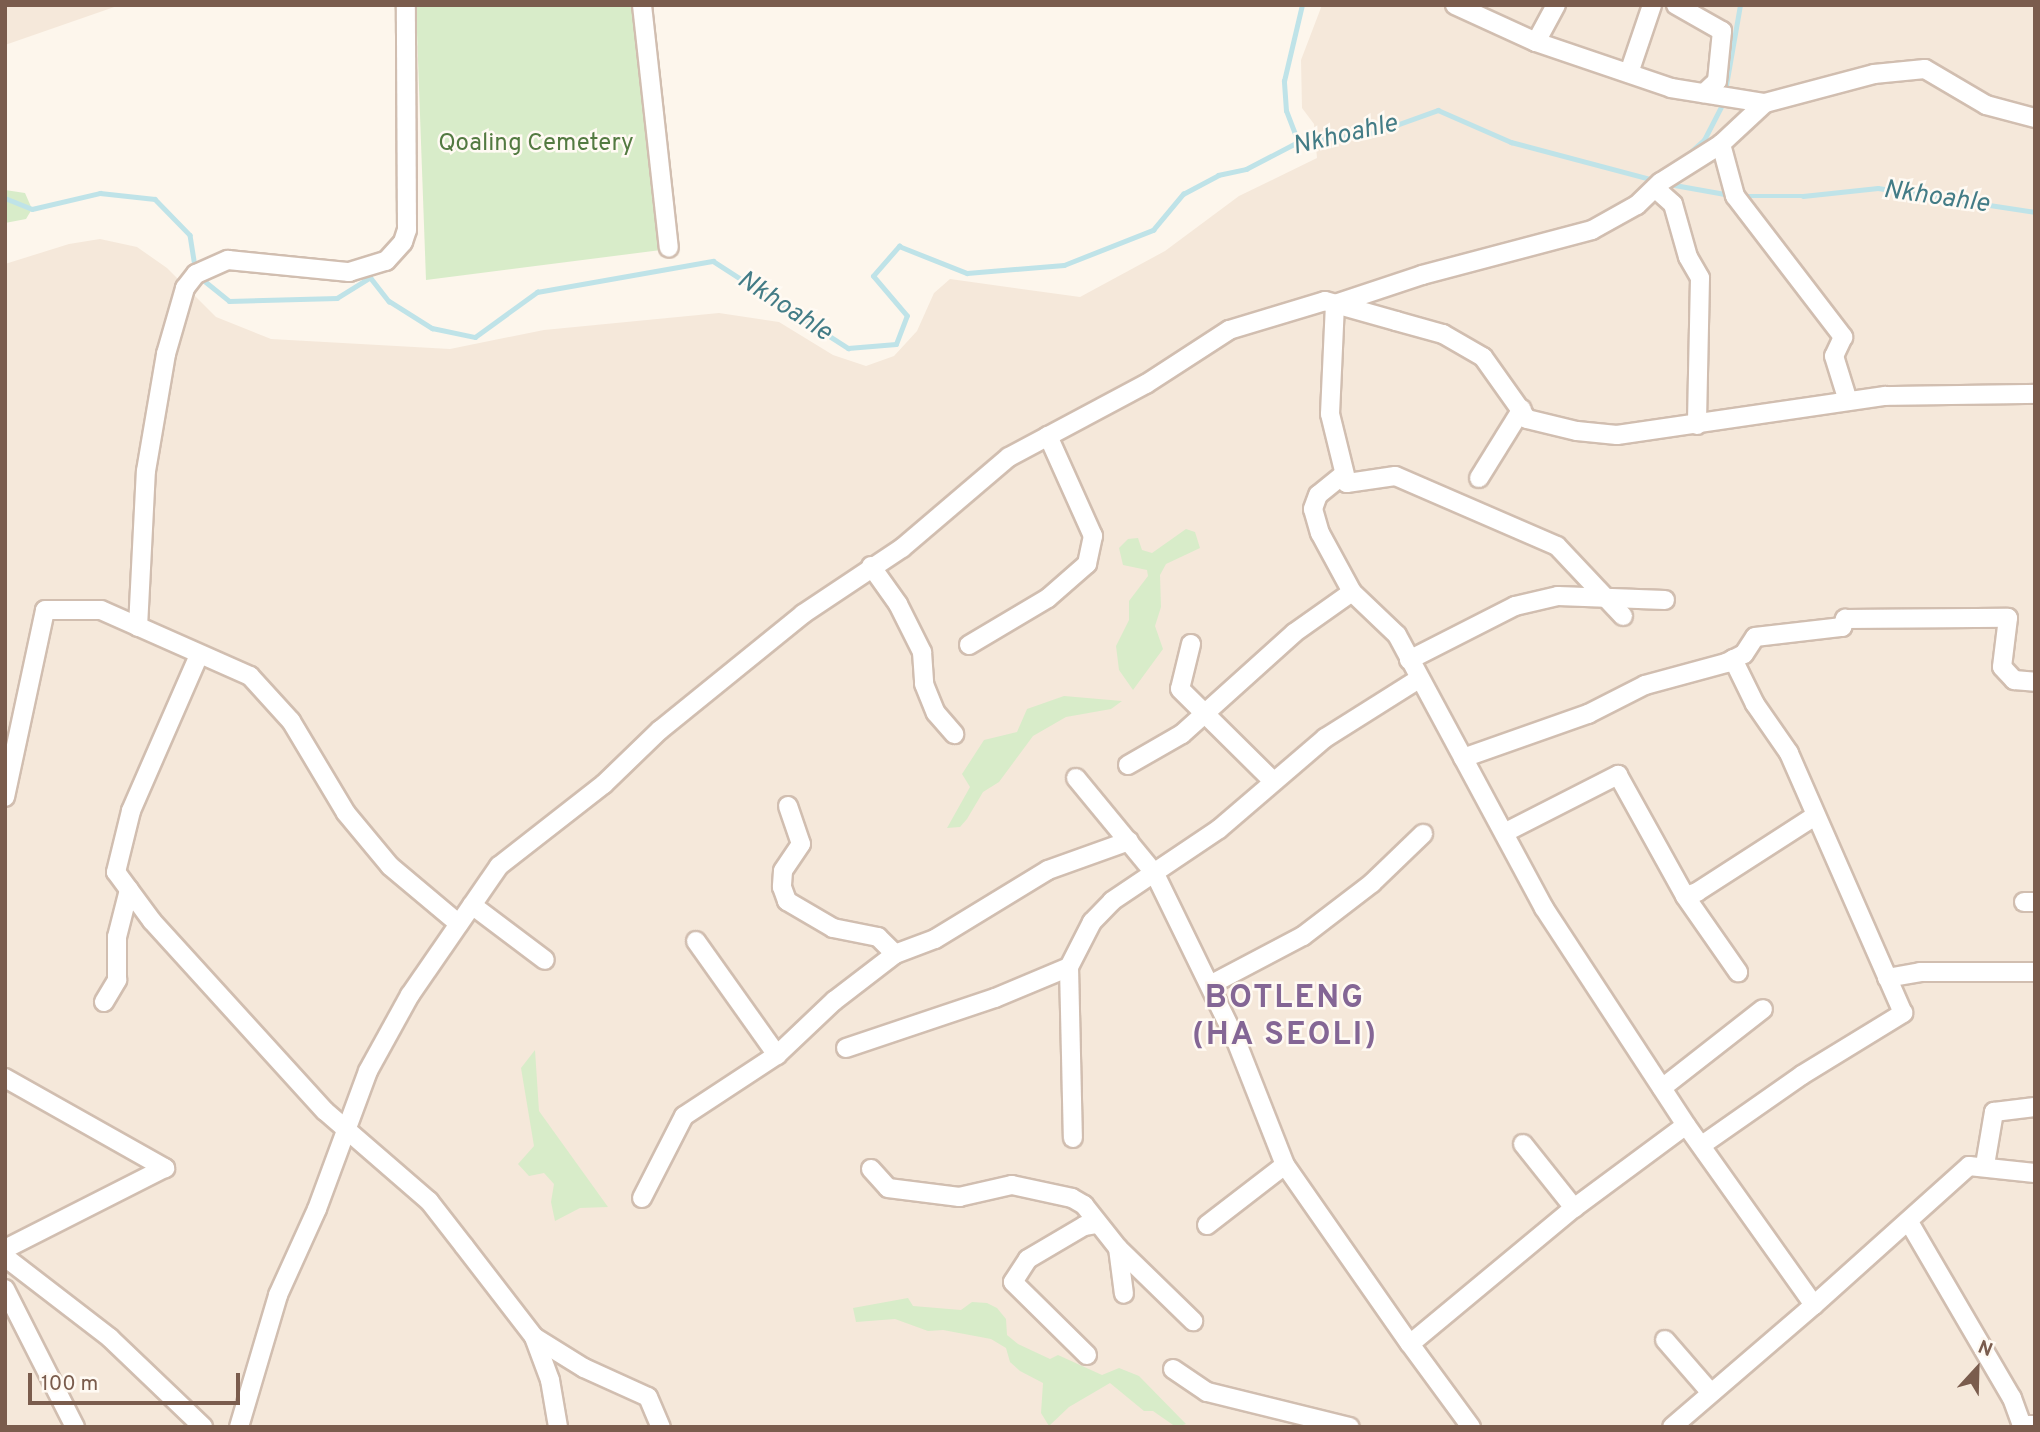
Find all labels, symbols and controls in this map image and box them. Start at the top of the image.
water label: Nkhoahle [1290,109,1400,163]
park label: Qoaling Cemetery [438,131,634,159]
water label: Nkhoahle [1881,175,1991,221]
water label: Nkhoahle [731,265,837,349]
district label: BOTLENG (HA SEOLI) [1193,981,1377,1056]
north arrow [1942,1334,2012,1404]
text: N [1974,1336,1996,1363]
scale bar [32,1358,243,1402]
text: 100 m [41,1371,98,1398]

